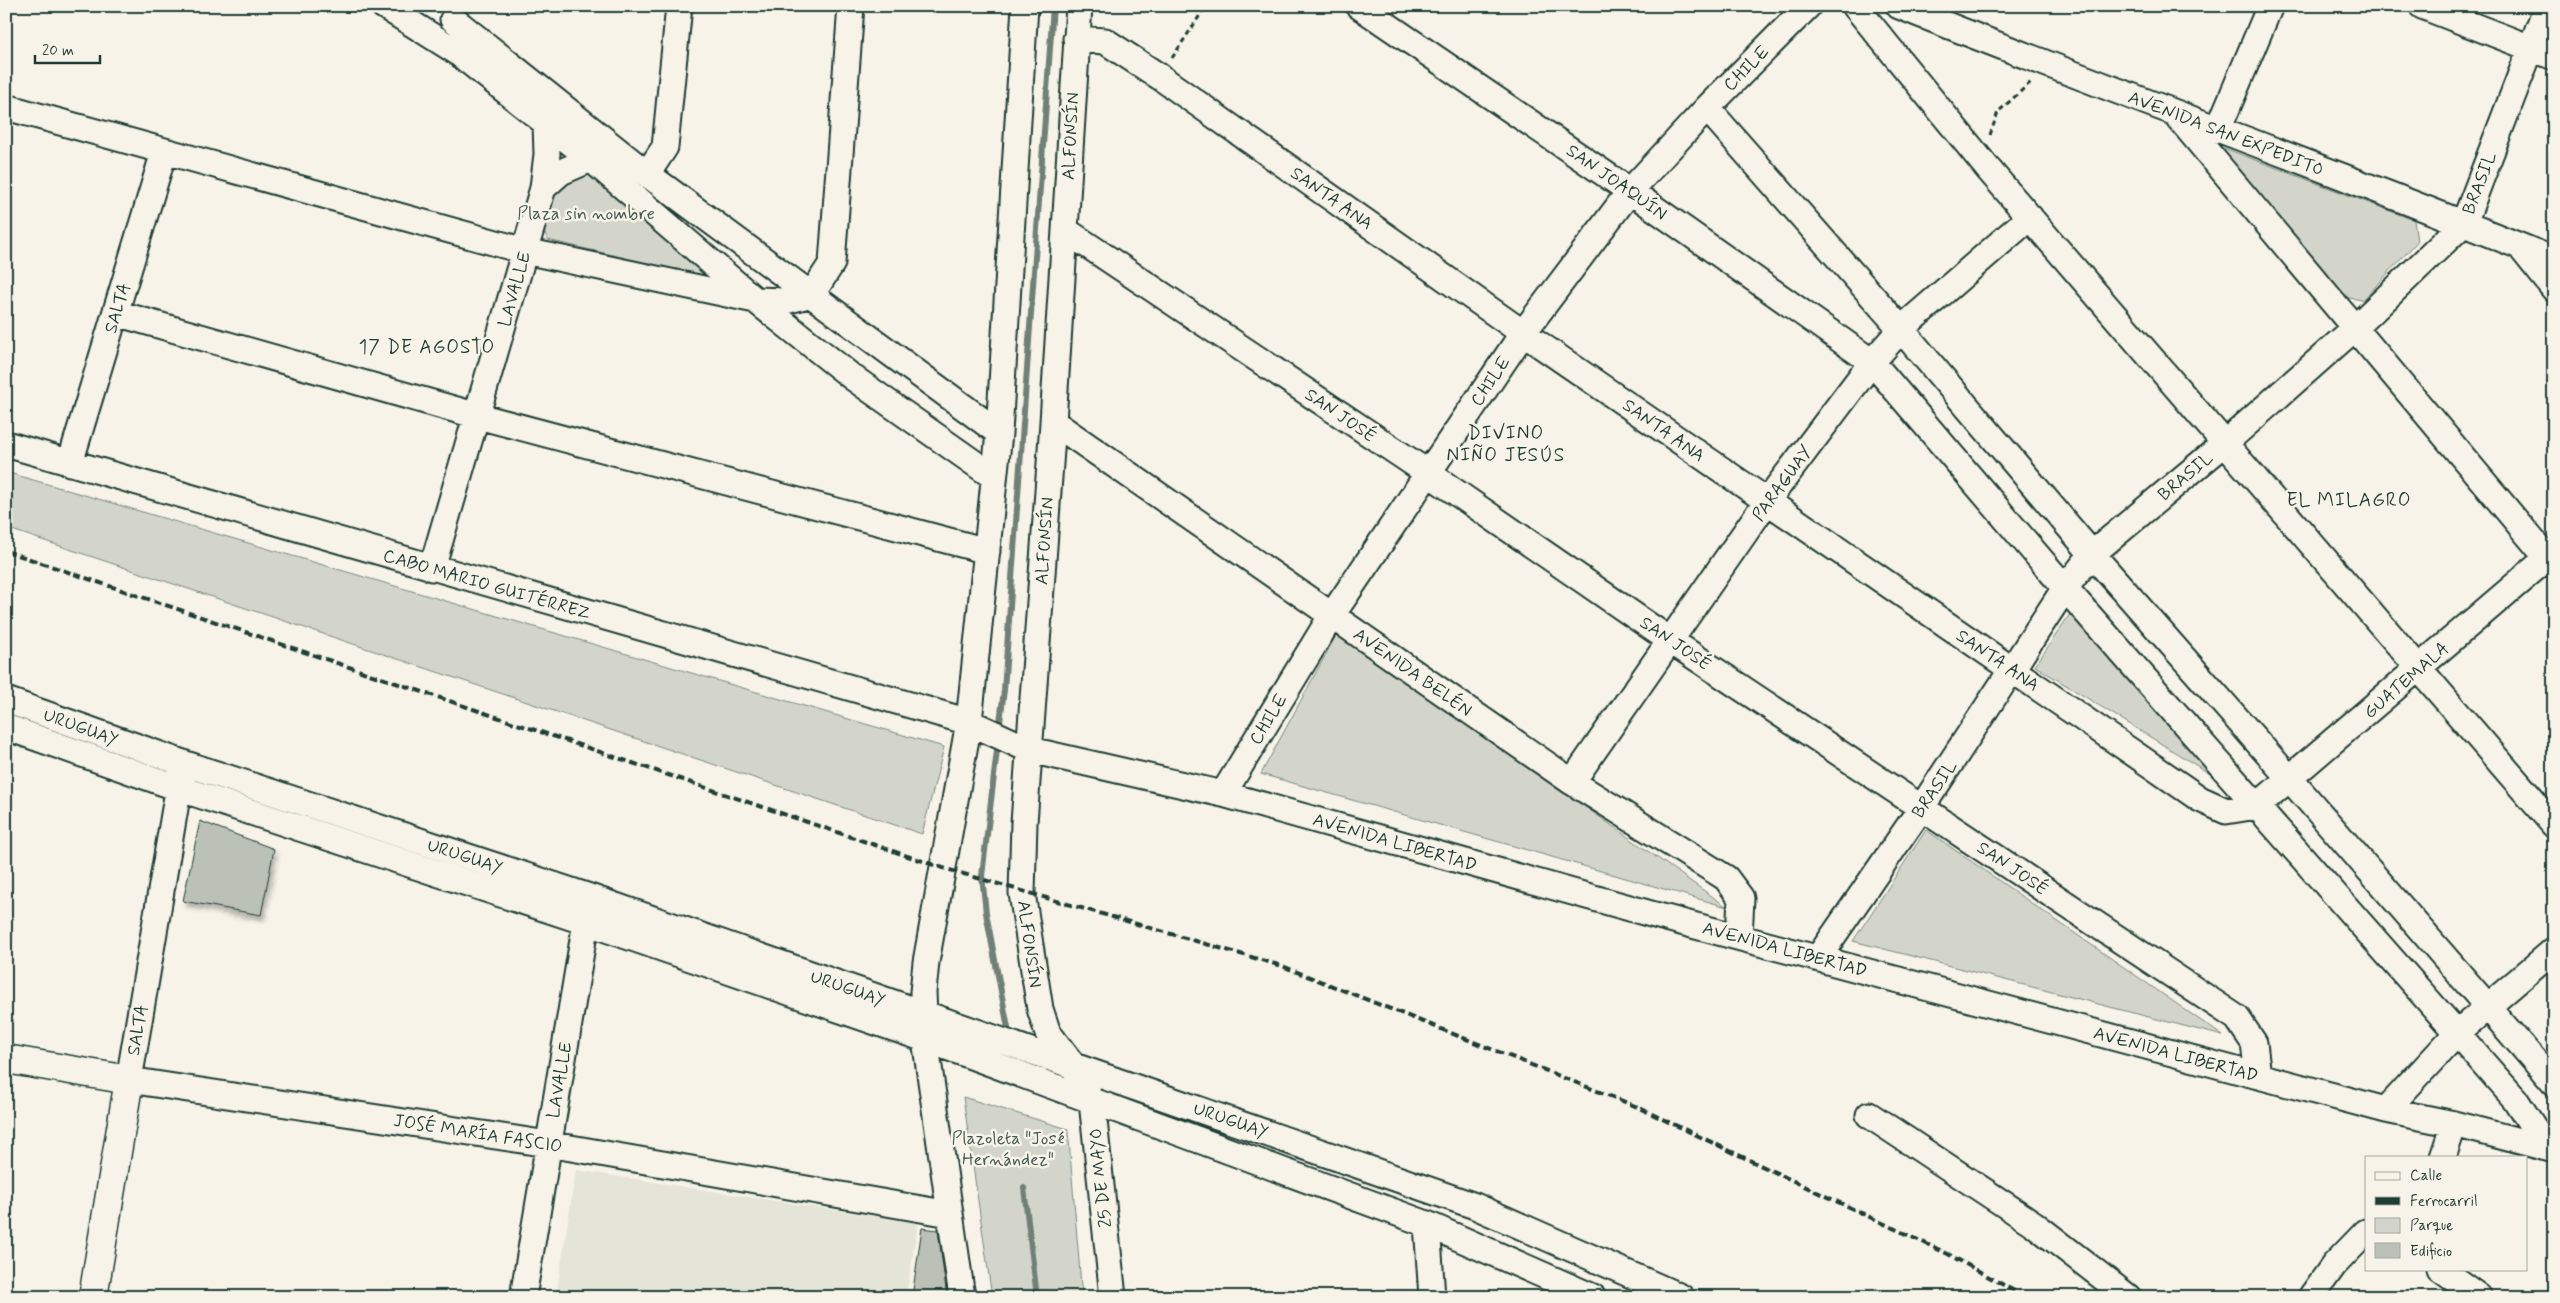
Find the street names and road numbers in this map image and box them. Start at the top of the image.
street label: CHILE [1719,40,1775,97]
street label: AVENIDA SAN EXPEDITO [2124,86,2327,182]
street label: ALFONSÍN [1057,92,1085,181]
street label: SAN JOAQUÍN [1561,139,1672,226]
street label: BRASIL [2457,149,2503,218]
street label: SANTA ANA [1285,162,1377,236]
street label: LAVALLE [493,249,537,330]
street label: SALTA [99,280,137,336]
street label: CHILE [1465,352,1516,411]
street label: SAN JOSÉ [1300,383,1381,449]
street label: SANTA ANA [1617,394,1709,468]
street label: PARAGUAY [1747,440,1819,526]
street label: BRASIL [2153,447,2218,507]
street label: ALFONSÍN [1030,496,1060,586]
street label: CABO MARIO GUITÉRREZ [380,544,593,626]
street label: SAN JOSÉ [1635,611,1716,677]
street label: AVENIDA BELÉN [1348,623,1477,723]
street label: SANTA ANA [1951,624,2044,697]
street label: GUATEMALA [2359,637,2454,725]
street label: CHILE [1244,689,1294,750]
street label: URUGUAY [40,703,121,753]
street label: BRASIL [1907,756,1963,823]
street label: AVENIDA LIBERTAD [1310,808,1480,878]
street label: URUGUAY [424,834,505,880]
street label: SAN JOSÉ [1972,836,2053,902]
street label: ALFONSÍN [1011,899,1047,989]
street label: AVENIDA LIBERTAD [1700,916,1870,984]
street label: URUGUAY [807,965,888,1013]
street label: SALTA [122,1003,154,1058]
street label: AVENIDA LIBERTAD [2091,1021,2261,1089]
street label: LAVALLE [541,1040,578,1120]
street label: URUGUAY [1190,1097,1271,1145]
street label: JOSÉ MARÍA FASCIO [392,1109,564,1159]
street label: 25 DE MAYO [1084,1127,1118,1229]

